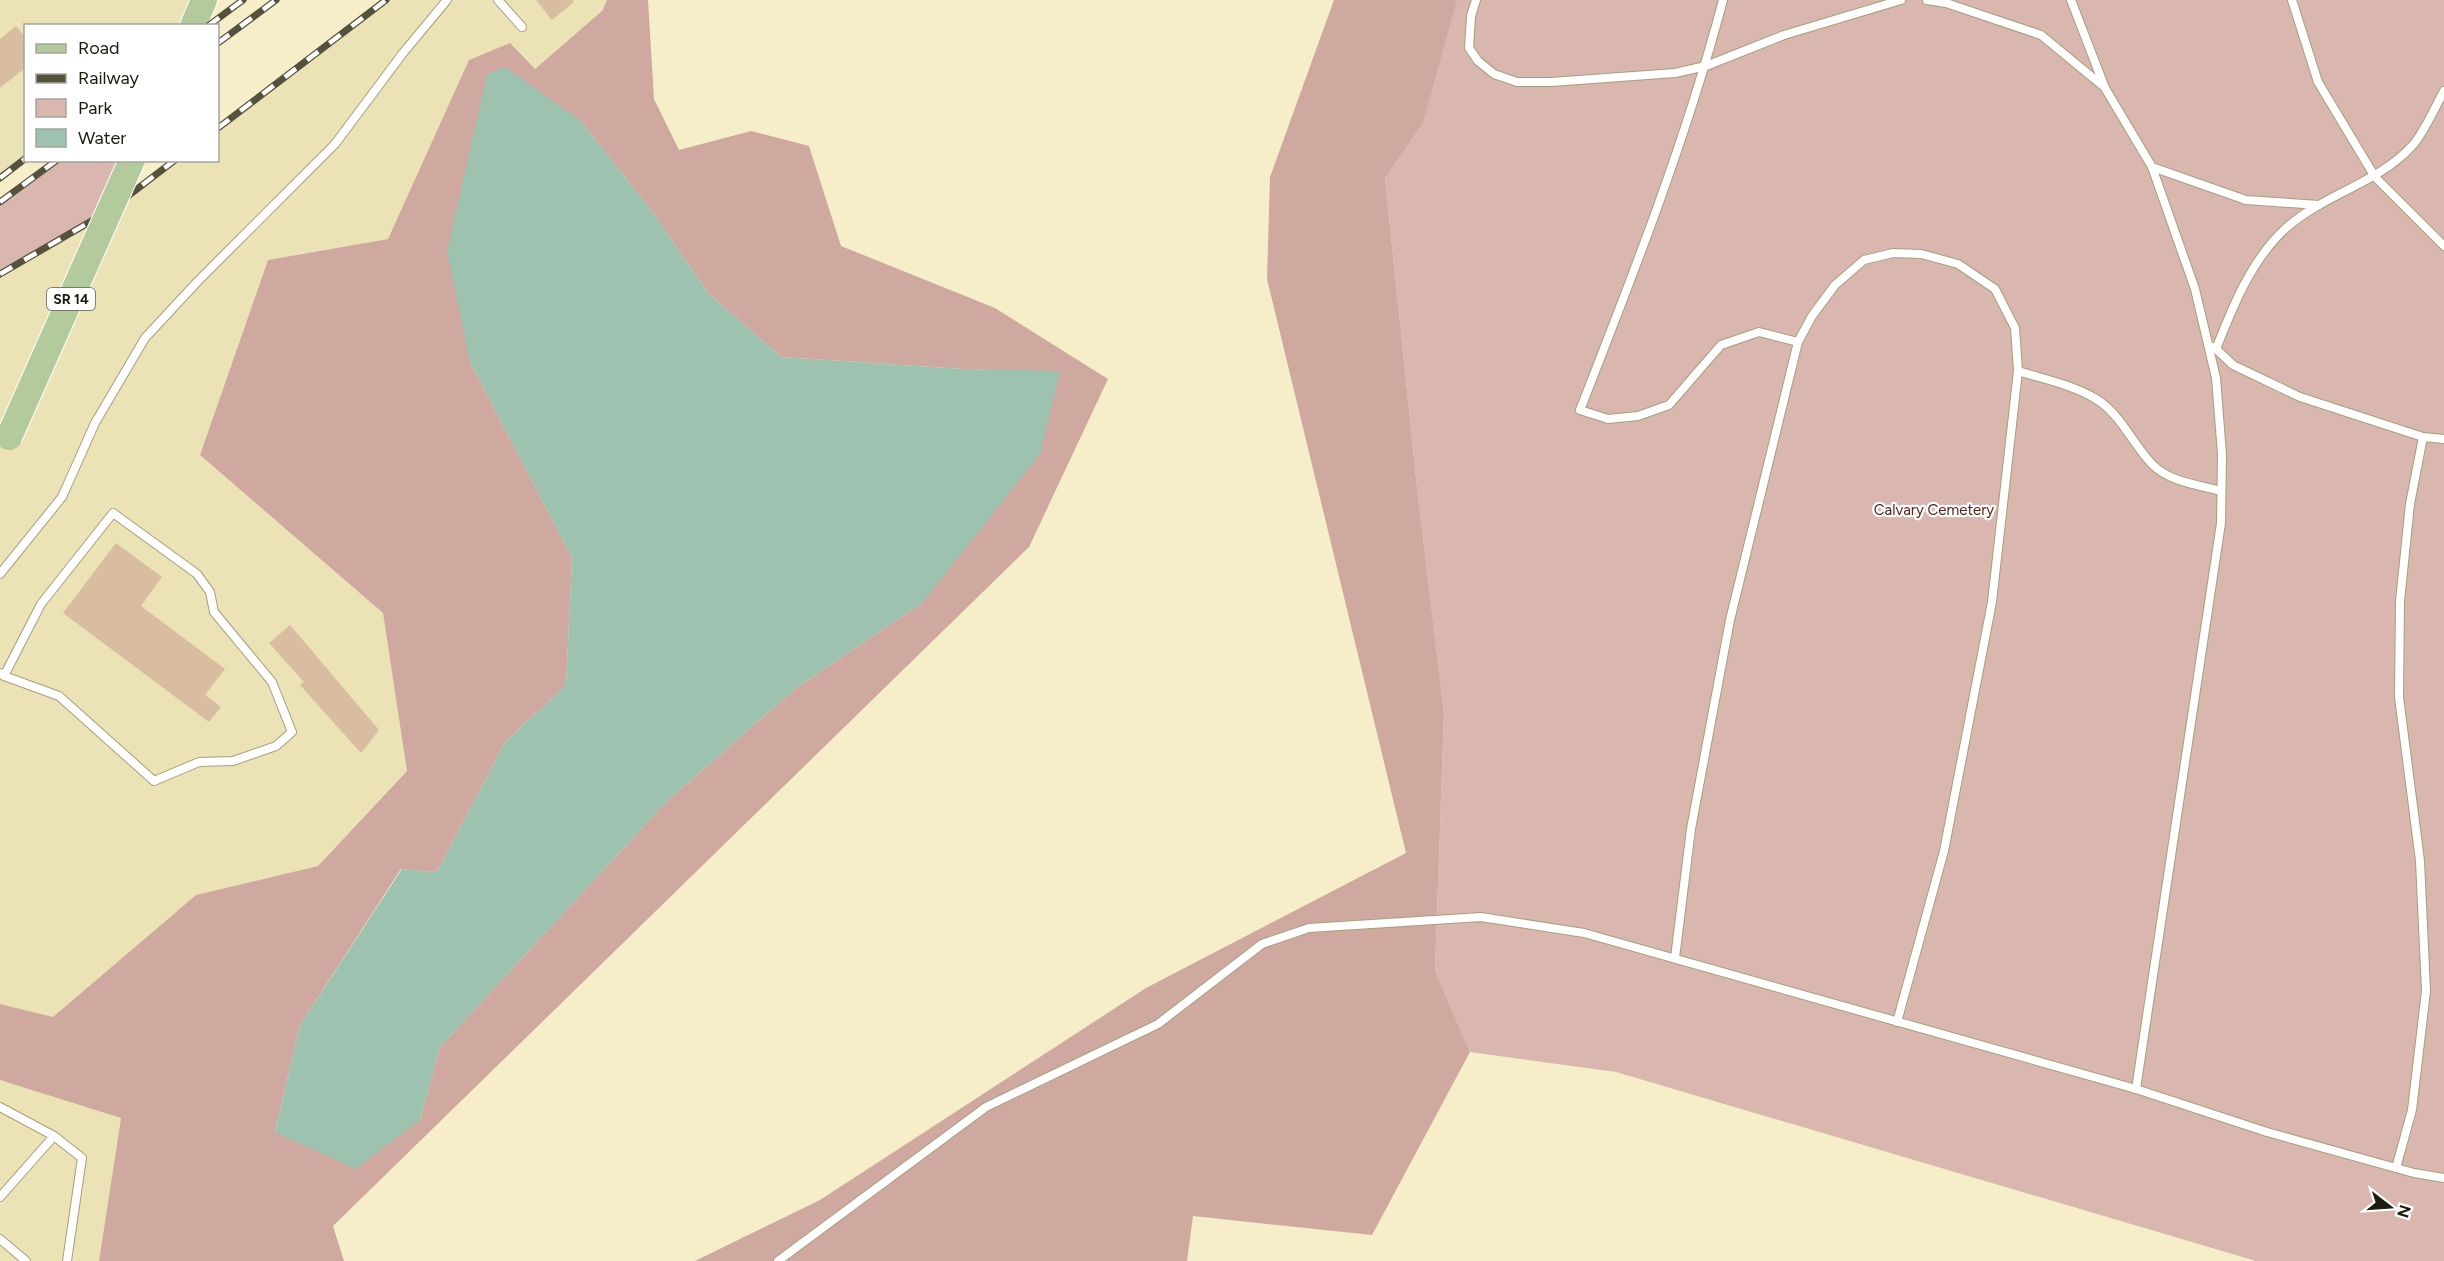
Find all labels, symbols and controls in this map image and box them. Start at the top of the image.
legend [24,24,219,162]
text: Road [78,37,119,59]
text: Railway [78,67,140,89]
text: Park [78,97,113,119]
text: Water [78,127,126,149]
road number: SR 14 [47,288,95,310]
park label: Calvary Cemetery [1874,501,1994,519]
north arrow [2360,1177,2420,1237]
text: N [2393,1203,2415,1220]

